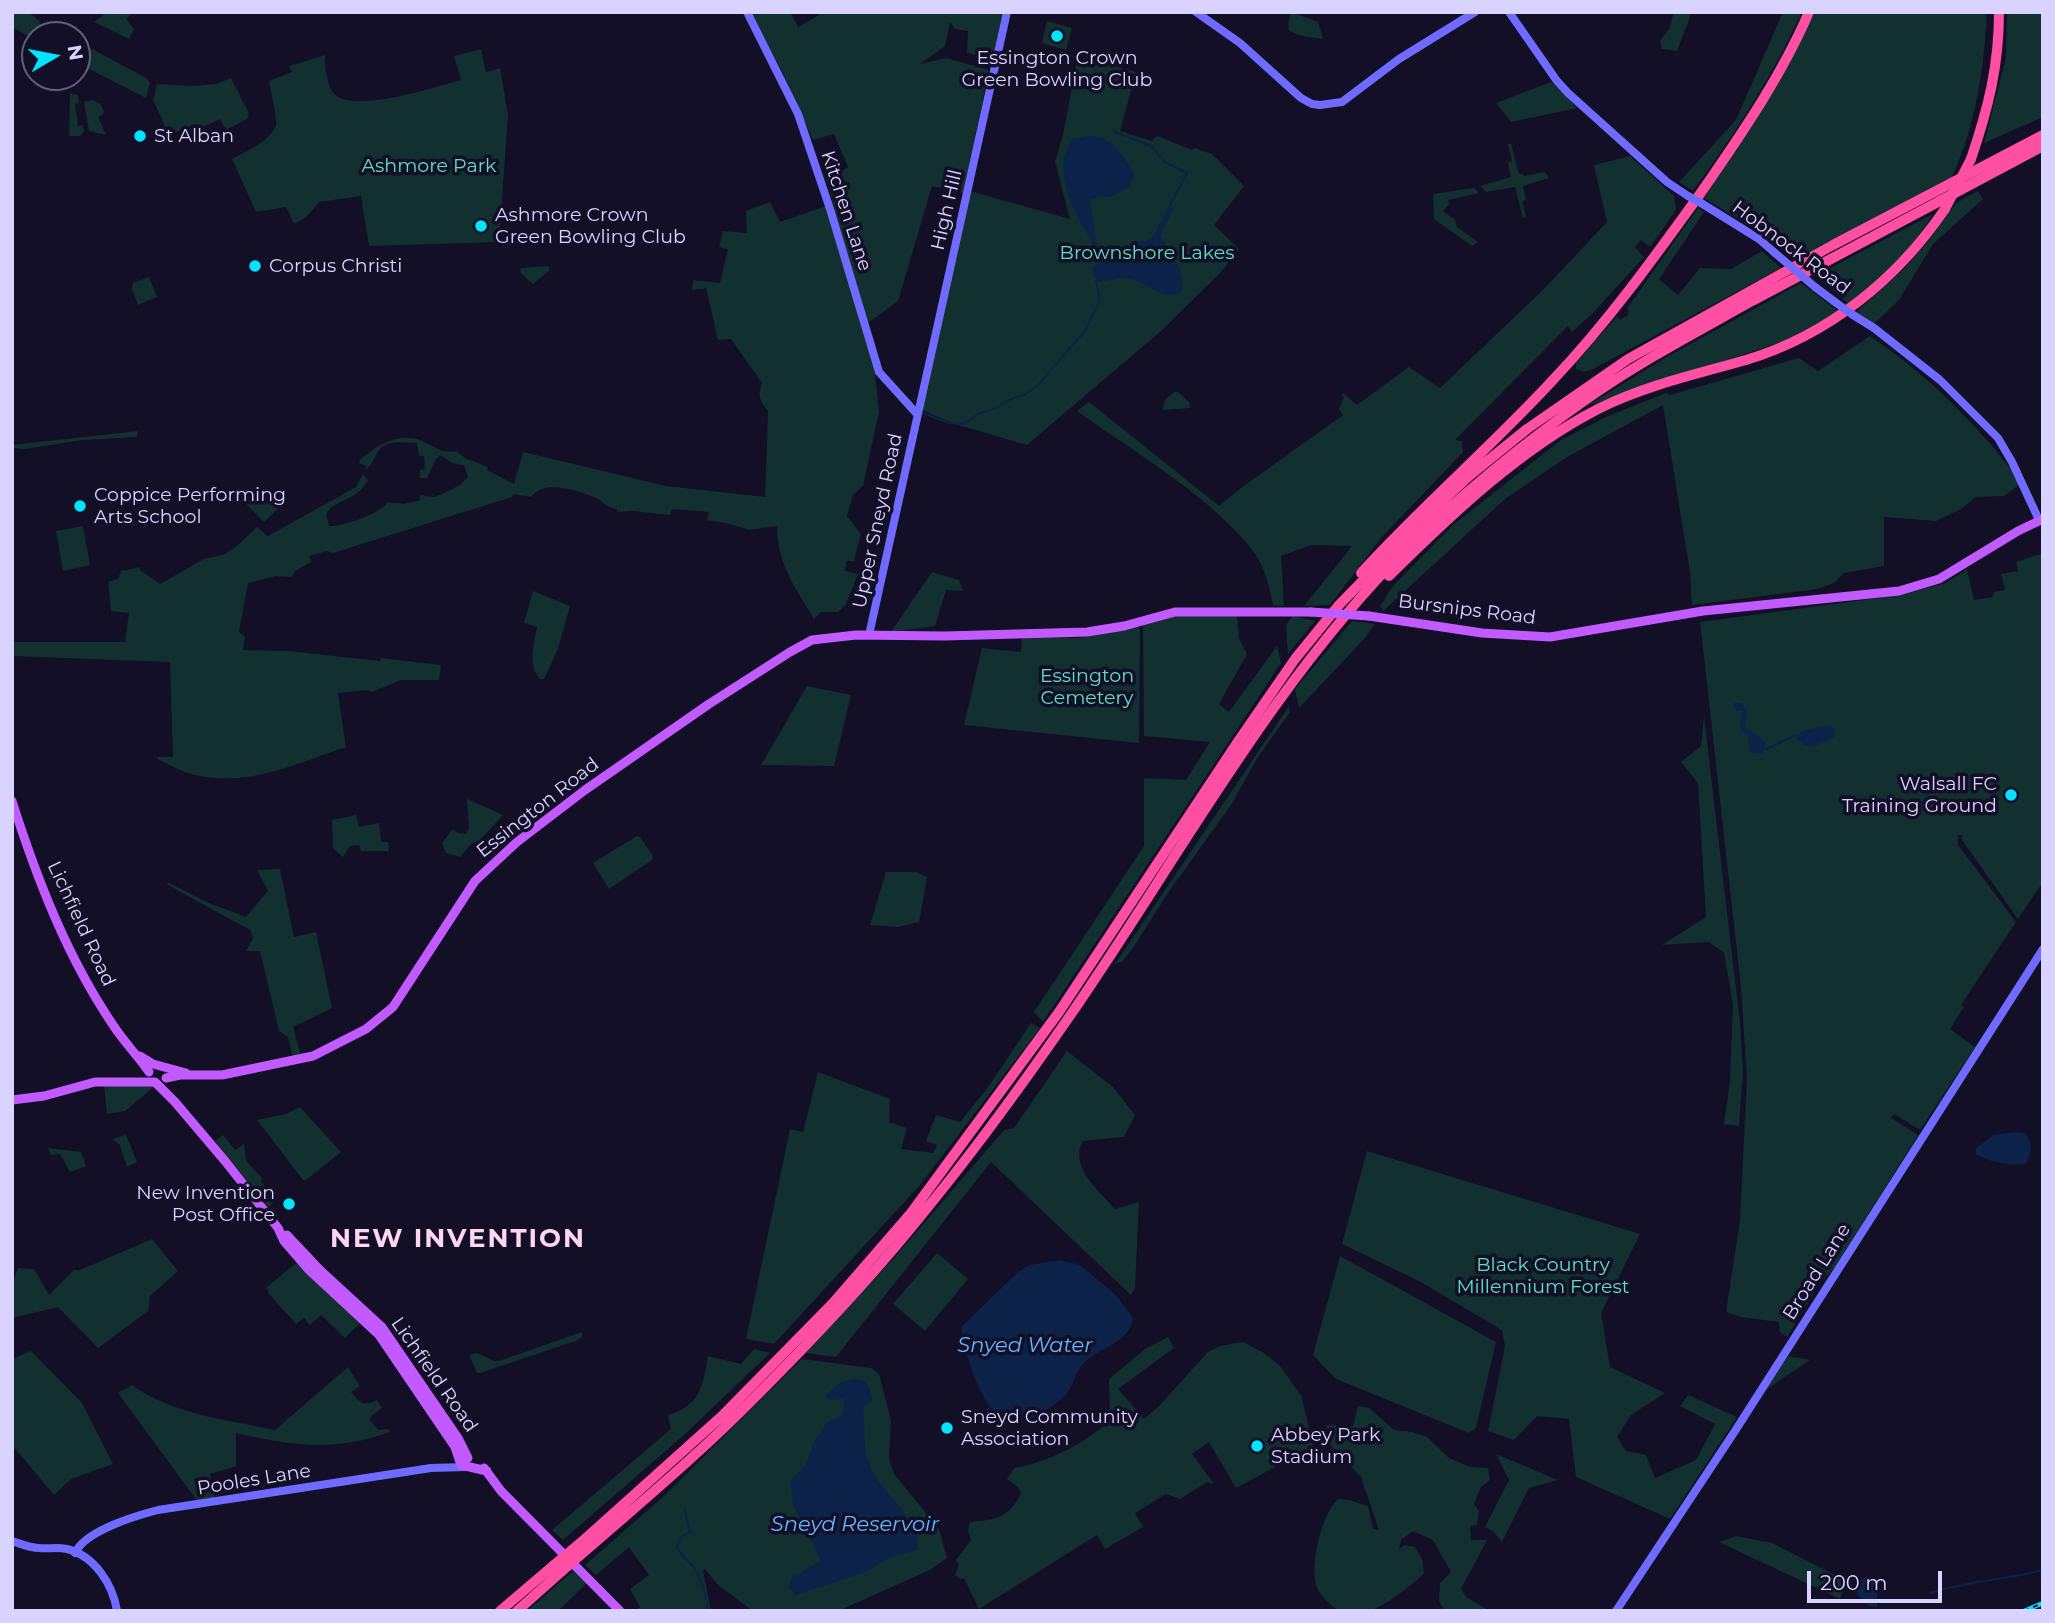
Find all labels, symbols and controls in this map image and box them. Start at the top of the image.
north arrow [21,21,91,91]
marker: Essington Crown Green Bowling Club [1049,28,1065,44]
text: N [63,43,88,62]
place label: Essington Crown Green Bowling Club [962,47,1152,91]
place label: St Alban [154,125,234,147]
marker: St Alban [132,128,148,144]
street label: Kitchen Lane [816,148,876,274]
park label: Ashmore Park [362,155,496,177]
street label: High Hill [927,167,967,253]
street label: Hobnock Road [1728,196,1854,300]
place label: Ashmore Crown Green Bowling Club [495,204,686,248]
marker: Ashmore Crown Green Bowling Club [473,218,489,234]
park label: Brownshore Lakes [1060,242,1234,264]
place label: Corpus Christi [269,255,402,277]
marker: Corpus Christi [247,258,263,274]
street label: Upper Sneyd Road [848,431,908,611]
place label: Coppice Performing Arts School [94,484,286,528]
marker: Coppice Performing Arts School [72,498,88,514]
street label: Bursnips Road [1397,590,1537,630]
park label: Essington Cemetery [1040,665,1134,709]
street label: Essington Road [472,753,604,863]
place label: Walsall FC Training Ground [1842,773,1997,817]
marker: Walsall FC Training Ground [2003,787,2019,803]
street label: Lichfield Road [42,858,120,990]
place label: New Invention Post Office [136,1182,275,1226]
marker: New Invention Post Office [281,1196,297,1212]
street label: Broad Lane [1778,1220,1856,1324]
district label: NEW INVENTION [332,1223,584,1255]
park label: Black Country Millennium Forest [1456,1254,1630,1298]
street label: Lichfield Road [386,1313,482,1437]
water label: Snyed Water [957,1333,1093,1359]
place label: Sneyd Community Association [961,1406,1138,1450]
marker: Sneyd Community Association [939,1420,955,1436]
place label: Abbey Park Stadium [1271,1424,1380,1468]
marker: Abbey Park Stadium [1249,1438,1265,1454]
street label: Pooles Lane [196,1460,312,1500]
water label: Sneyd Reservoir [771,1512,939,1538]
scale bar [1810,1556,1945,1600]
text: 200 m [1820,1570,1887,1595]

